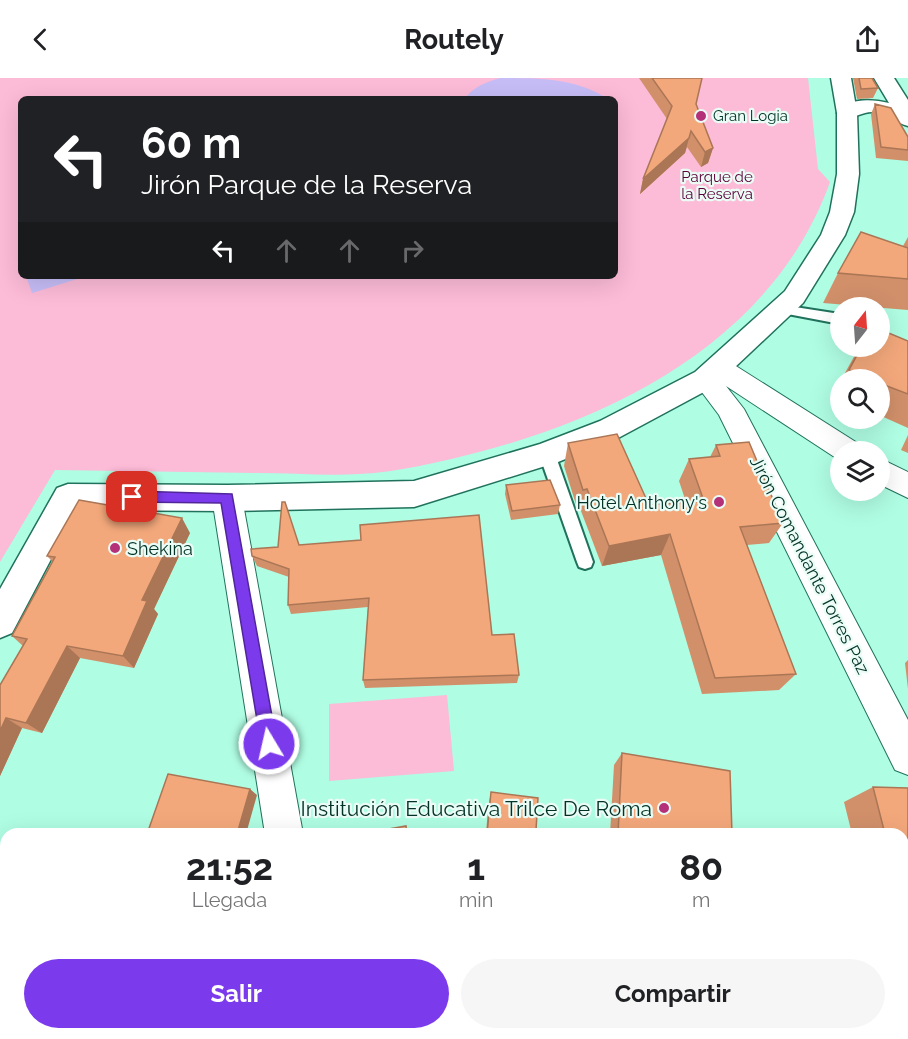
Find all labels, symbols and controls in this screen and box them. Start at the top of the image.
icon: back [24,23,57,56]
icon: share [851,23,884,56]
text: Routely [404,24,504,55]
place label: Gran Logia [713,107,788,125]
marker: Gran Logia [694,109,708,123]
text: 60 m [141,119,241,168]
icon: left [42,120,120,198]
park label: Parque de la Reserva [681,168,753,203]
text: Jirón Parque de la Reserva [141,169,472,200]
icon: left [207,234,240,267]
icon: ahead [270,234,303,267]
icon: ahead [333,234,366,267]
icon: right [396,234,429,267]
north arrow [830,297,890,357]
map controls [830,297,890,501]
button: search [830,369,890,429]
button: layers [830,441,890,501]
street label: Jirón Comandante Torres Paz [746,452,874,678]
pin [106,471,157,522]
icon: arrive [115,480,148,513]
place label: Hotel Anthony's [577,492,707,513]
marker: Hotel Anthony's [712,495,726,509]
place label: Shekina [127,538,193,559]
marker: Shekina [108,541,122,555]
position arrow [237,712,301,776]
place label: Institución Educativa Trilce De Roma [300,796,652,821]
marker: Institución Educativa Trilce De Roma [657,801,671,815]
text: 21:52 [186,846,273,888]
text: 1 [467,846,485,888]
text: 80 [679,846,723,888]
text: Llegada [192,888,267,912]
text: min [459,888,493,912]
text: m [692,888,710,912]
button: Salir [24,959,449,1028]
button: Compartir [461,959,885,1028]

